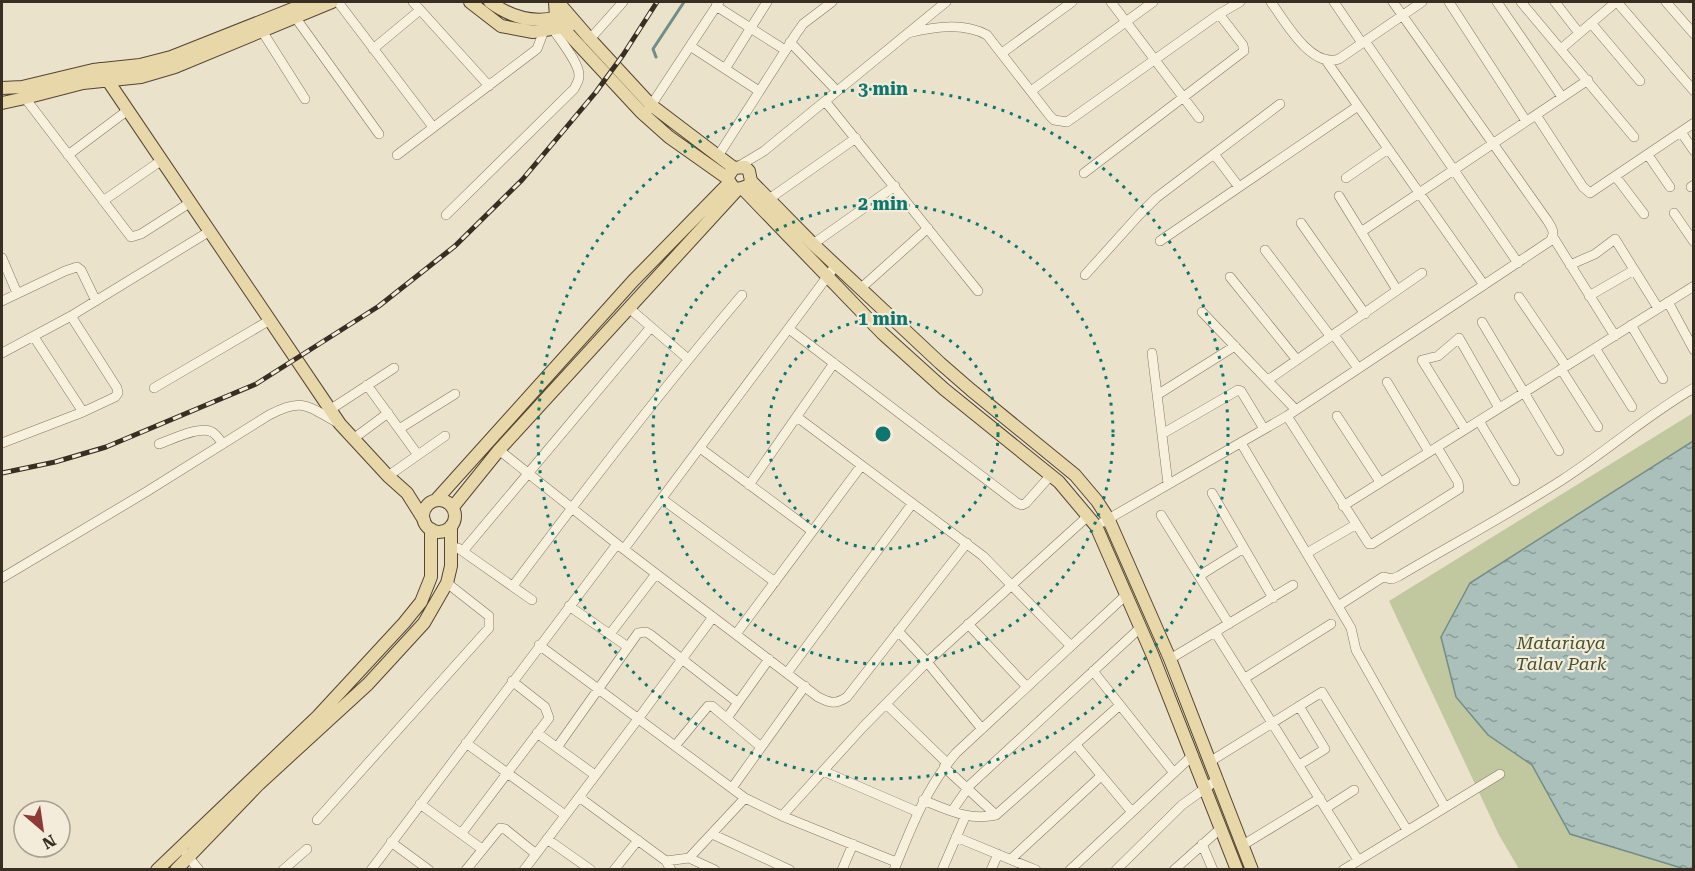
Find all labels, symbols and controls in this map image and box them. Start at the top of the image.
text: 3 min [858,78,908,99]
text: 2 min [858,193,908,214]
text: 1 min [858,308,908,329]
centre of rings [873,424,893,444]
park label: Matariaya Talav Park [1515,632,1607,674]
north arrow [12,799,72,859]
text: N [39,830,59,853]

